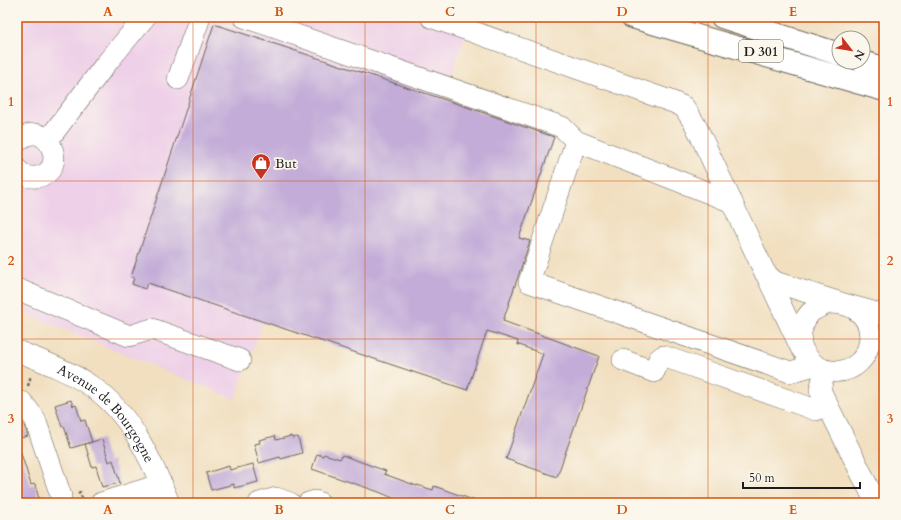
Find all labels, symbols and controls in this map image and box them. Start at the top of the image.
text: A [103,3,113,21]
text: B [274,3,284,21]
text: C [445,3,455,21]
text: D [616,3,628,21]
text: E [789,3,797,21]
north arrow [831,30,871,70]
road number: D 301 [739,40,783,62]
text: N [850,47,868,63]
text: 1 [8,93,14,111]
text: 1 [887,93,893,111]
shop icon: But [250,152,272,180]
place label: But [275,154,297,173]
text: 2 [8,252,15,270]
text: 2 [887,252,894,270]
street label: Avenue de Bourgogne [54,360,159,466]
text: 3 [8,410,15,428]
text: 3 [887,410,894,428]
scale bar [743,464,860,490]
text: 50 m [749,470,776,486]
text: A [103,501,113,519]
text: B [274,501,284,519]
text: C [445,501,455,519]
text: D [616,501,628,519]
text: E [789,501,797,519]

